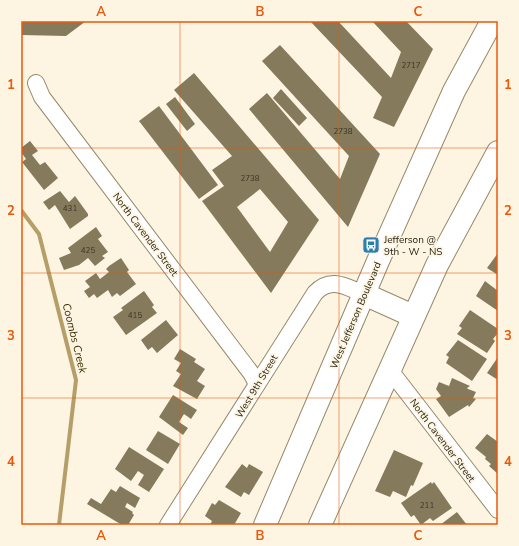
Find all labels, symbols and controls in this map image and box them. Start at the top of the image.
text: A [96,3,106,21]
text: B [256,3,265,21]
text: C [414,3,423,21]
house number: 2717 [401,60,421,71]
text: 1 [7,76,15,94]
text: 1 [504,76,512,94]
house number: 2738 [333,126,353,137]
house number: 2738 [240,173,260,184]
street label: North Cavender Street [109,190,181,280]
text: 2 [7,202,15,220]
text: 2 [504,202,512,220]
house number: 431 [63,203,77,214]
place label: Jefferson @ 9th - W - NS [383,233,443,259]
bus stop icon: Jefferson @ 9th - W - NS [361,235,381,255]
house number: 425 [81,245,95,256]
street label: West Jefferson Boulevard [327,260,385,371]
water label: Coombs Creek [59,302,91,375]
house number: 415 [128,310,142,321]
text: 3 [7,327,15,345]
text: 3 [504,327,512,345]
street label: West 9th Street [232,352,282,421]
street label: North Cavender Street [406,396,478,486]
text: 4 [7,453,15,471]
text: 4 [504,453,512,471]
house number: 211 [420,500,434,511]
text: A [96,527,106,545]
text: B [256,527,265,545]
text: C [414,527,423,545]

